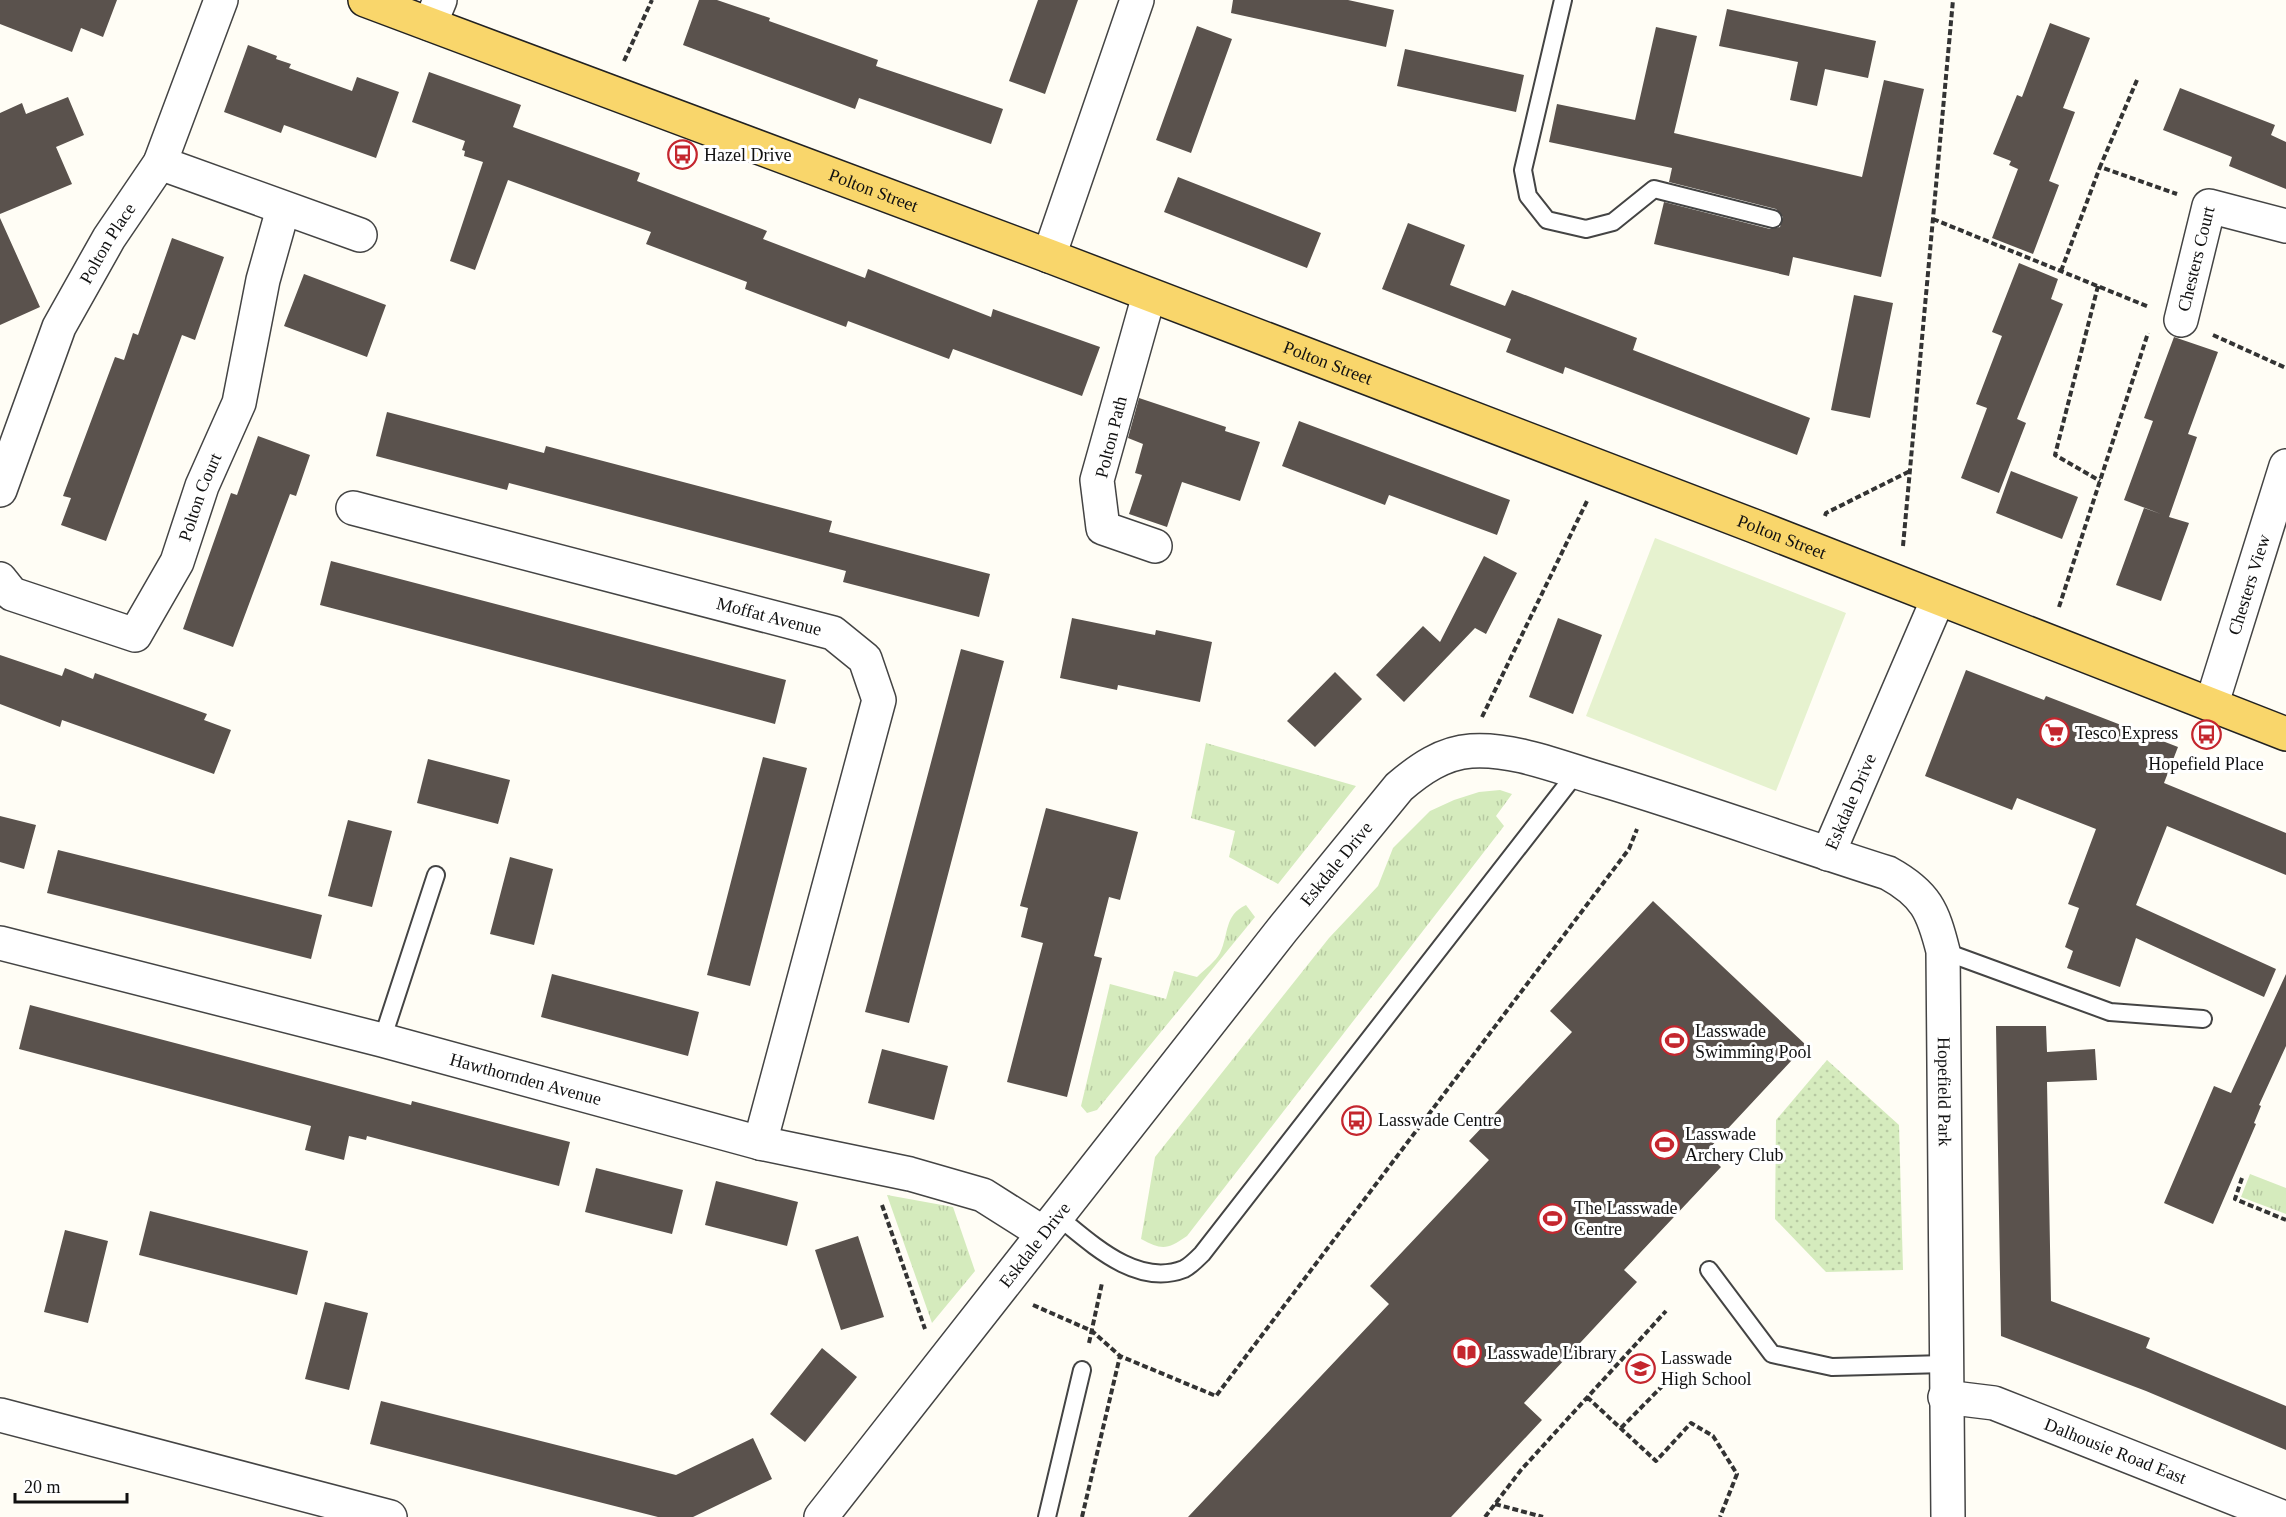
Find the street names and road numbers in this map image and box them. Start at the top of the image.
street label: Polton Street [826,165,921,216]
street label: Polton Place [75,199,140,287]
street label: Chesters Court [2173,204,2219,313]
street label: Polton Street [1281,337,1375,389]
street label: Polton Path [1091,394,1131,480]
street label: Polton Court [175,450,225,544]
street label: Polton Street [1734,511,1829,563]
street label: Chesters View [2224,532,2274,637]
street label: Moffat Avenue [714,593,824,640]
street label: Eskdale Drive [1821,751,1880,853]
street label: Eskdale Drive [1296,818,1376,910]
street label: Hopefield Park [1934,1037,1955,1147]
street label: Hawthornden Avenue [448,1049,604,1109]
street label: Eskdale Drive [995,1198,1074,1291]
street label: Dalhousie Road East [2042,1414,2189,1488]

